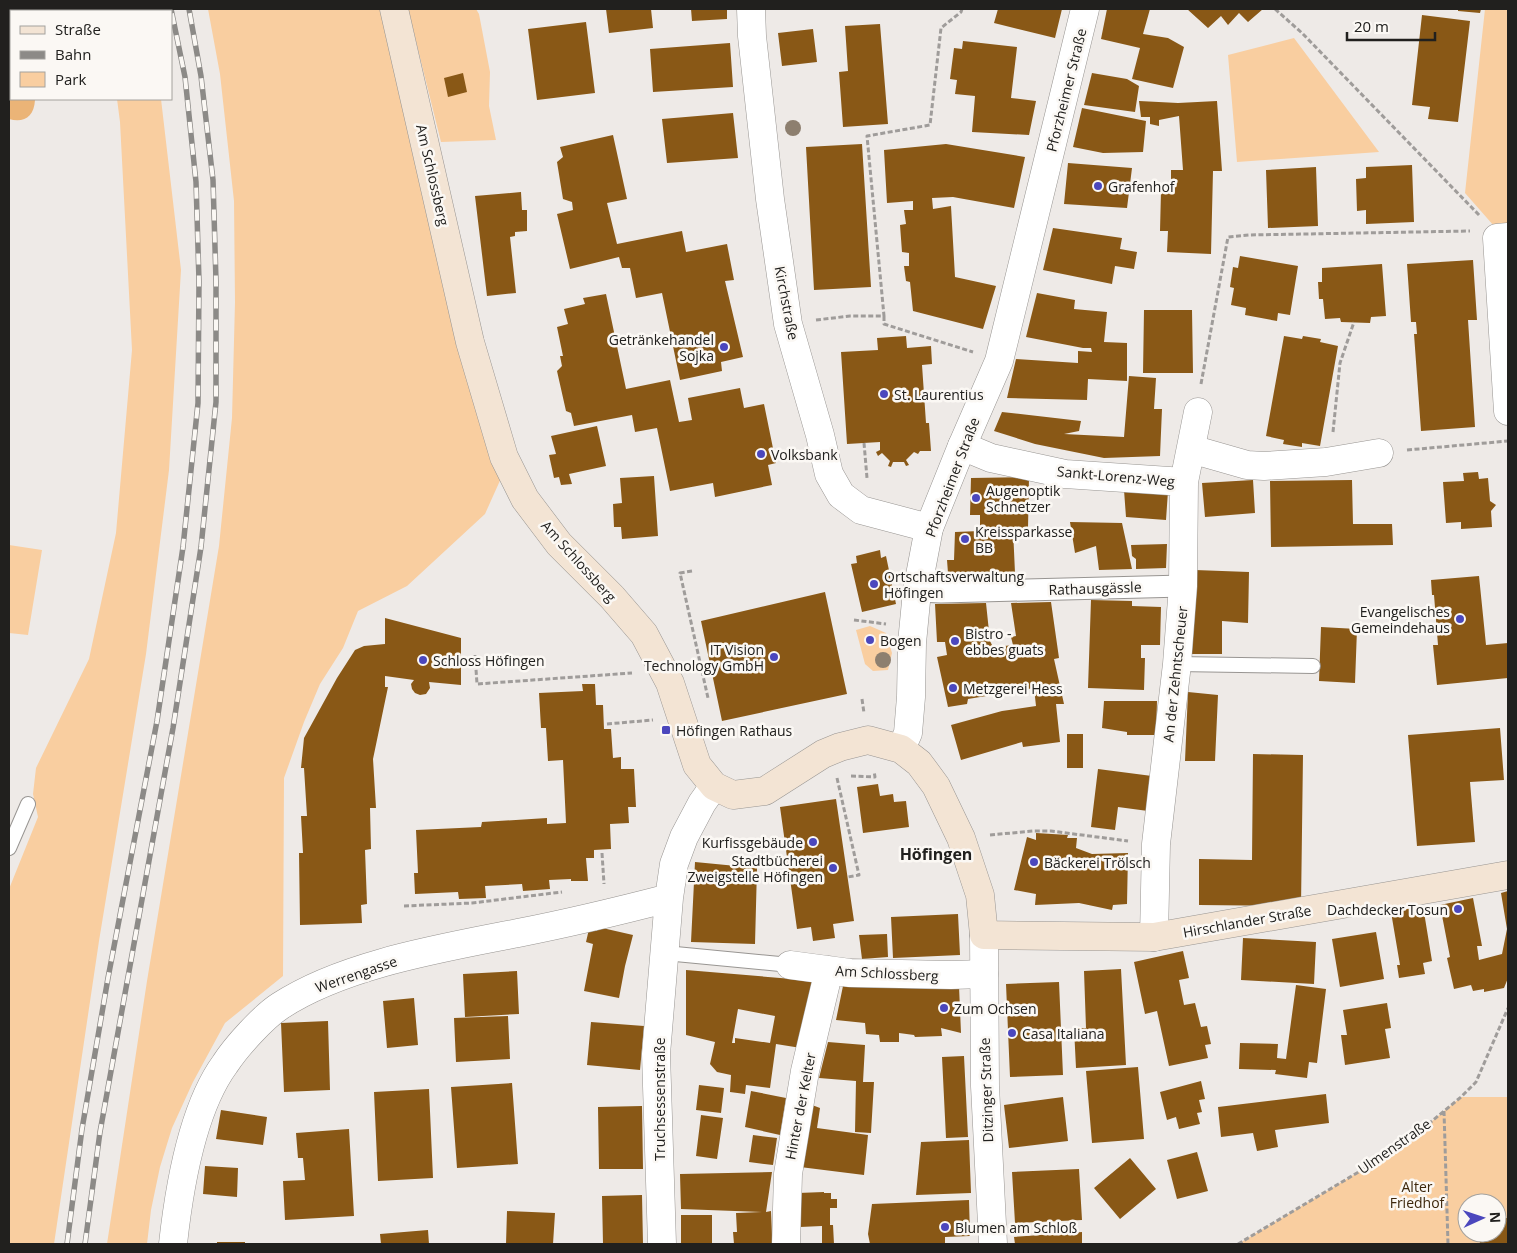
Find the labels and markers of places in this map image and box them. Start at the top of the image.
place label: Grafenhof [1108,177,1176,196]
marker: Grafenhof [1092,180,1104,192]
place label: Getränkehandel Sojka [609,330,714,365]
marker: Getränkehandel Sojka [718,341,730,353]
place label: St. Laurentius [894,385,984,404]
marker: St. Laurentius [878,388,890,400]
place label: Volksbank [771,445,838,464]
marker: Volksbank [755,448,767,460]
place label: Augenoptik Schnetzer [986,481,1061,516]
marker: Augenoptik Schnetzer [970,492,982,504]
place label: Kreissparkasse BB [975,522,1073,557]
marker: Kreissparkasse BB [959,533,971,545]
place label: Ortschaftsverwaltung Höfingen [884,567,1025,602]
marker: Ortschaftsverwaltung Höfingen [868,578,880,590]
place label: Evangelisches Gemeindehaus [1351,602,1450,637]
marker: Evangelisches Gemeindehaus [1454,613,1466,625]
place label: Bistro - ebbes guats [965,624,1044,659]
place label: Bogen [880,631,922,650]
marker: Bogen [864,634,876,646]
marker: Bistro - ebbes guats [949,635,961,647]
place label: IT Vision Technology GmbH [644,640,764,675]
place label: Schloss Höfingen [433,651,545,670]
marker: IT Vision Technology GmbH [768,651,780,663]
marker: Schloss Höfingen [417,654,429,666]
place label: Metzgerei Hess [963,679,1063,698]
marker: Metzgerei Hess [947,682,959,694]
place label: Höfingen Rathaus [676,721,793,740]
marker: Höfingen Rathaus [660,724,672,736]
place label: Kurfissgebäude [702,833,803,852]
marker: Kurfissgebäude [807,836,819,848]
place label: Stadtbücherei Zweigstelle Höfingen [687,851,823,886]
place label: Bäckerei Trölsch [1044,853,1151,872]
marker: Bäckerei Trölsch [1028,856,1040,868]
marker: Stadtbücherei Zweigstelle Höfingen [827,862,839,874]
place label: Dachdecker Tosun [1327,900,1448,919]
marker: Dachdecker Tosun [1452,903,1464,915]
place label: Zum Ochsen [954,999,1037,1018]
marker: Zum Ochsen [938,1002,950,1014]
place label: Casa Italiana [1022,1024,1105,1043]
marker: Casa Italiana [1006,1027,1018,1039]
place label: Blumen am Schloß [955,1218,1078,1237]
marker: Blumen am Schloß [939,1221,951,1233]

